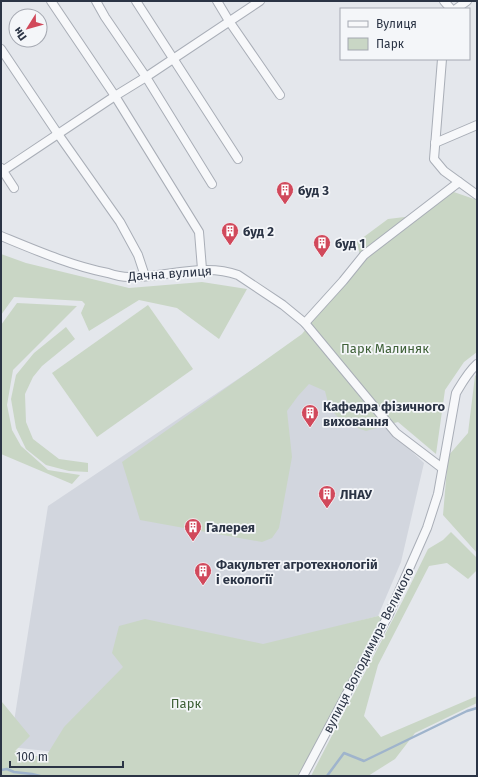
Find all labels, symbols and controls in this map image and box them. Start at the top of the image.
north arrow [8,8,48,48]
legend [340,8,470,60]
text: Вулиця [376,17,417,31]
text: Пн [11,24,30,43]
text: Парк [376,37,405,51]
building icon: буд 3 [275,180,295,205]
place label: буд 3 [298,183,329,198]
building icon: буд 2 [220,221,240,246]
place label: буд 2 [243,224,274,239]
building icon: буд 1 [312,233,332,258]
place label: буд 1 [335,236,365,251]
street label: Дачна вулиця [127,263,212,284]
park label: Парк Малиняк [341,341,429,356]
place label: Кафедра фізичного виховання [323,399,445,429]
building icon: Кафедра фізичного виховання [300,403,320,428]
building icon: ЛНАУ [317,484,337,509]
place label: ЛНАУ [340,487,373,502]
building icon: Галерея [183,517,203,542]
place label: Галерея [206,520,255,535]
place label: Факультет агротехнологій і екології [216,557,378,587]
building icon: Факультет агротехнологій і екології [193,561,213,586]
street label: вулиця Володимира Великого [320,565,417,736]
park label: Парк [171,696,201,711]
scale bar [10,743,123,769]
text: 100 m [16,750,48,764]

